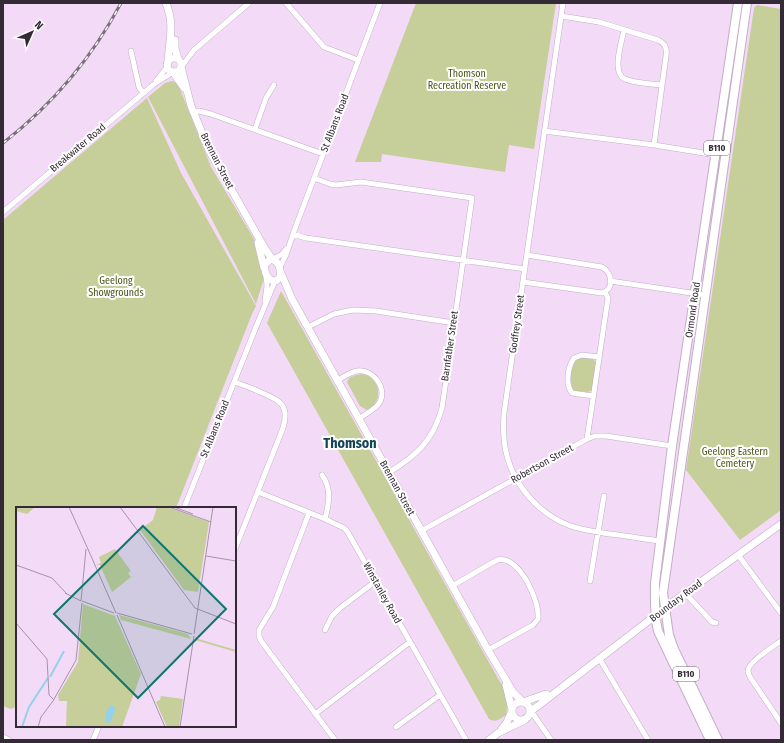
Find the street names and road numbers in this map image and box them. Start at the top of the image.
street label: St Albans Road [318,92,352,154]
street label: Breakwater Road [48,121,108,175]
street label: Brennan Street [198,131,237,192]
road number: B110 [704,141,730,155]
street label: Ormond Road [683,281,703,339]
street label: Godfrey Street [507,293,527,354]
street label: Barnfather Street [439,309,461,382]
street label: St Albans Road [198,398,232,460]
street label: Robertson Street [509,442,576,486]
street label: Brennan Street [377,458,417,518]
street label: Winstanley Road [360,560,404,626]
street label: Boundary Road [647,577,705,625]
road number: B110 [673,667,699,681]

